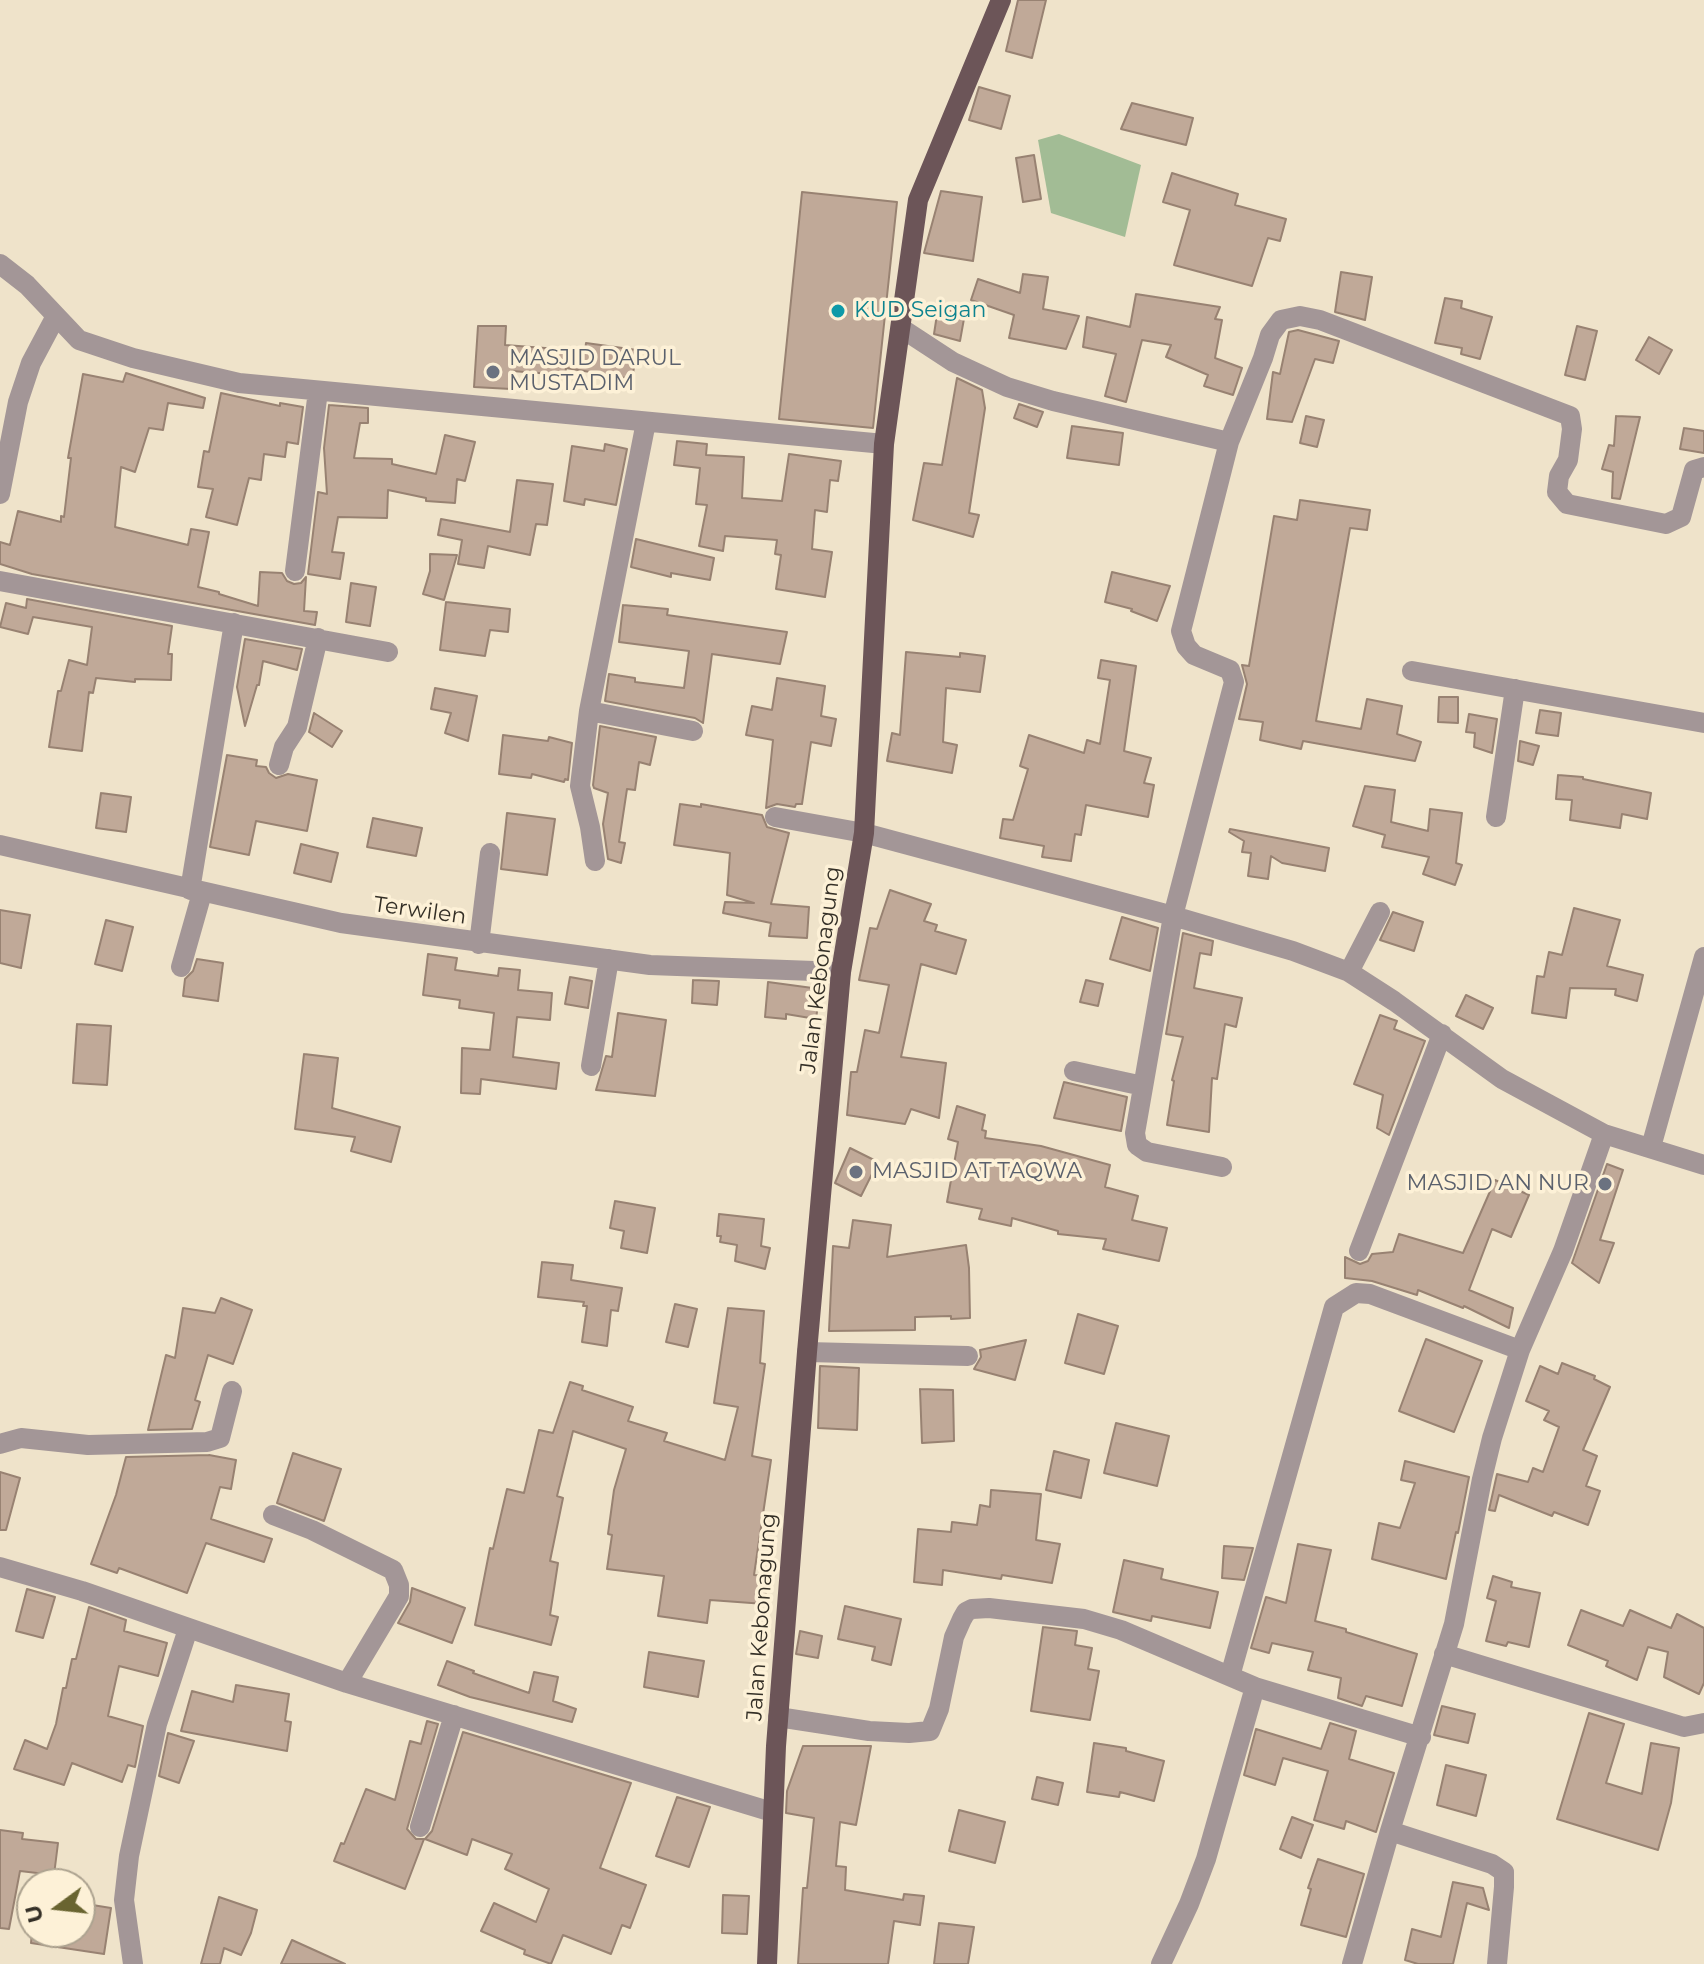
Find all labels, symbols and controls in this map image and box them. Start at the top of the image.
place label: KUD Seigan [854,298,986,324]
marker: KUD Seigan [829,302,847,320]
place label: MASJID DARUL MUSTADIM [509,346,681,398]
marker: MASJID DARUL MUSTADIM [484,363,502,381]
street label: Jalan Kebonagung [795,865,847,1075]
street label: Terwilen [372,891,468,931]
place label: MASJID AT TAQWA [872,1159,1082,1185]
marker: MASJID AT TAQWA [847,1163,865,1181]
place label: MASJID AN NUR [1406,1171,1589,1197]
marker: MASJID AN NUR [1596,1175,1614,1193]
street label: Jalan Kebonagung [742,1512,782,1722]
north arrow [16,1868,96,1948]
text: U [19,1902,50,1926]

